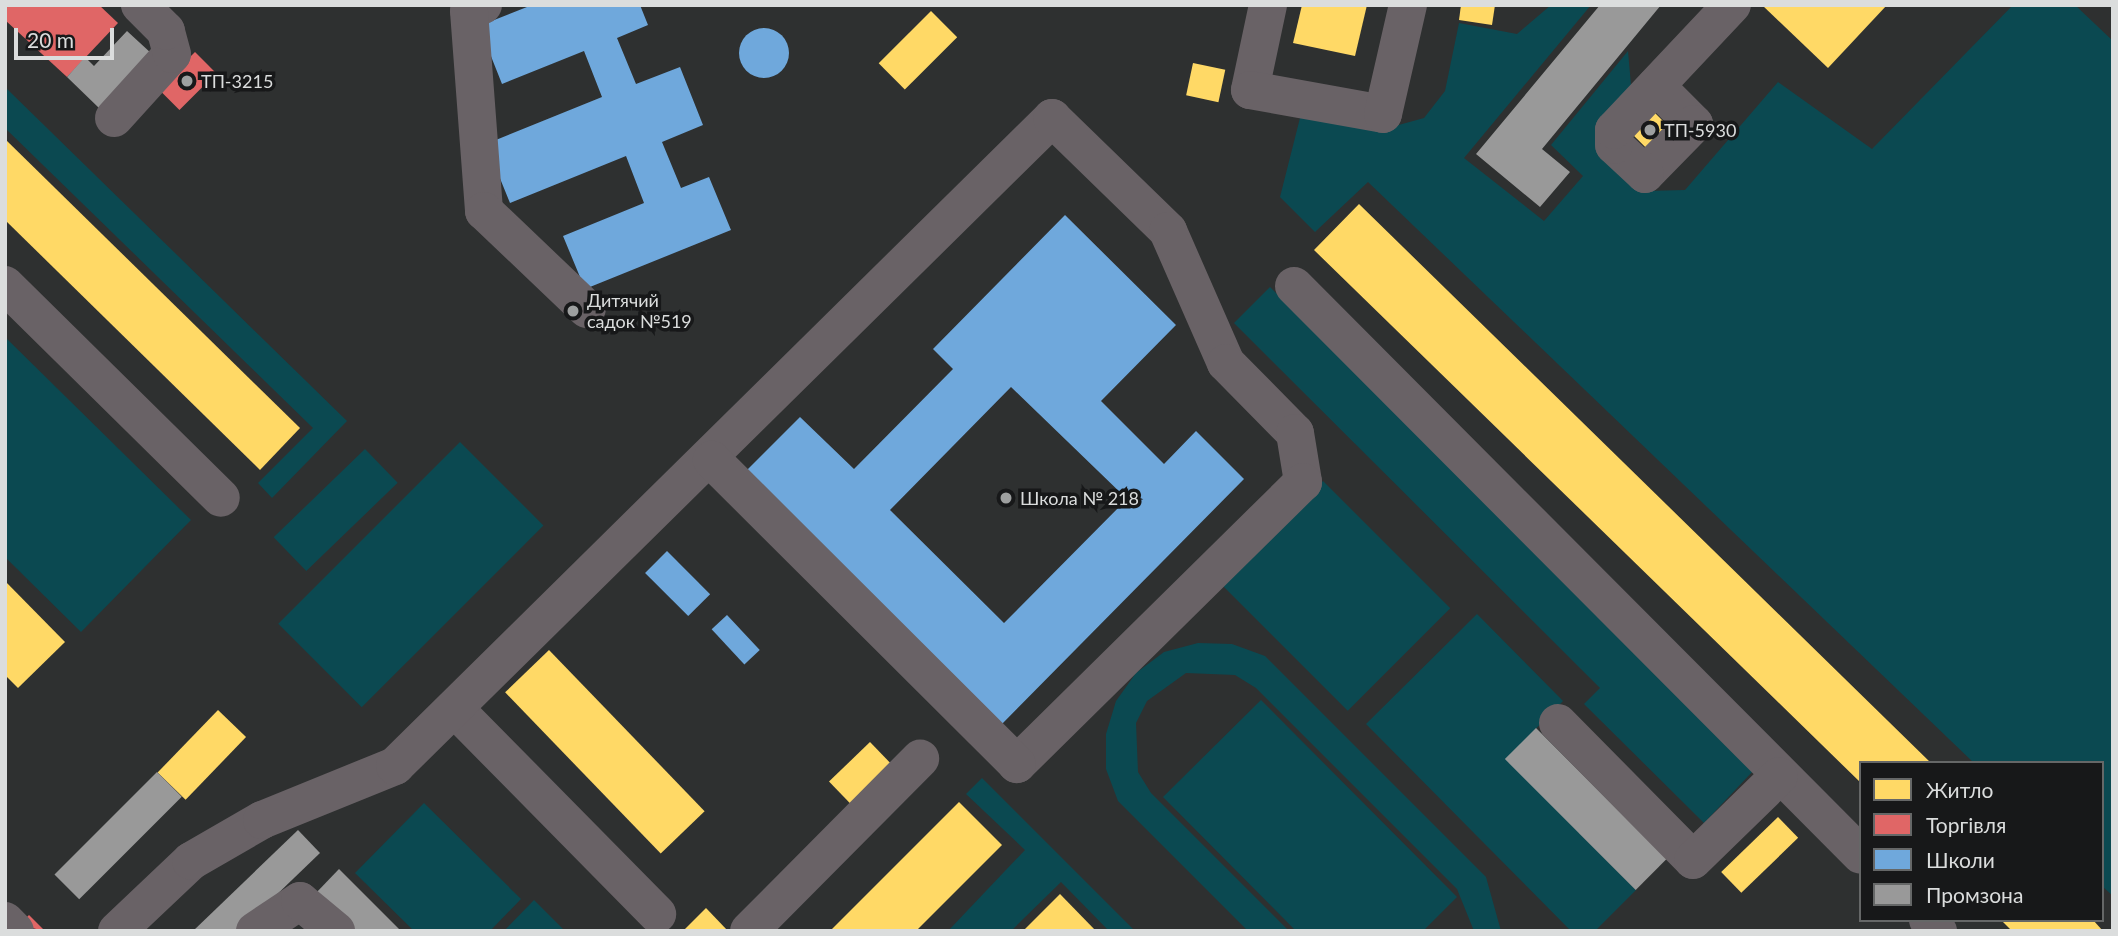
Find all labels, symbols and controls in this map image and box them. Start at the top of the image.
scale bar [18,14,117,58]
text: 20 m [27,27,74,52]
place label: ТП-3215 [201,70,273,92]
marker: ТП-3215 [179,73,195,89]
place label: ТП-5930 [1664,119,1736,141]
marker: ТП-5930 [1642,122,1658,138]
place label: Дитячий садок №519 [587,290,692,332]
marker: Дитячий садок №519 [565,303,581,319]
place label: Школа № 218 [1020,487,1139,509]
marker: Школа № 218 [998,490,1014,506]
legend [1859,761,2104,922]
text: Житло [1926,777,1993,802]
text: Торгівля [1926,812,2006,837]
text: Школи [1926,847,1995,872]
text: Промзона [1926,882,2023,907]

